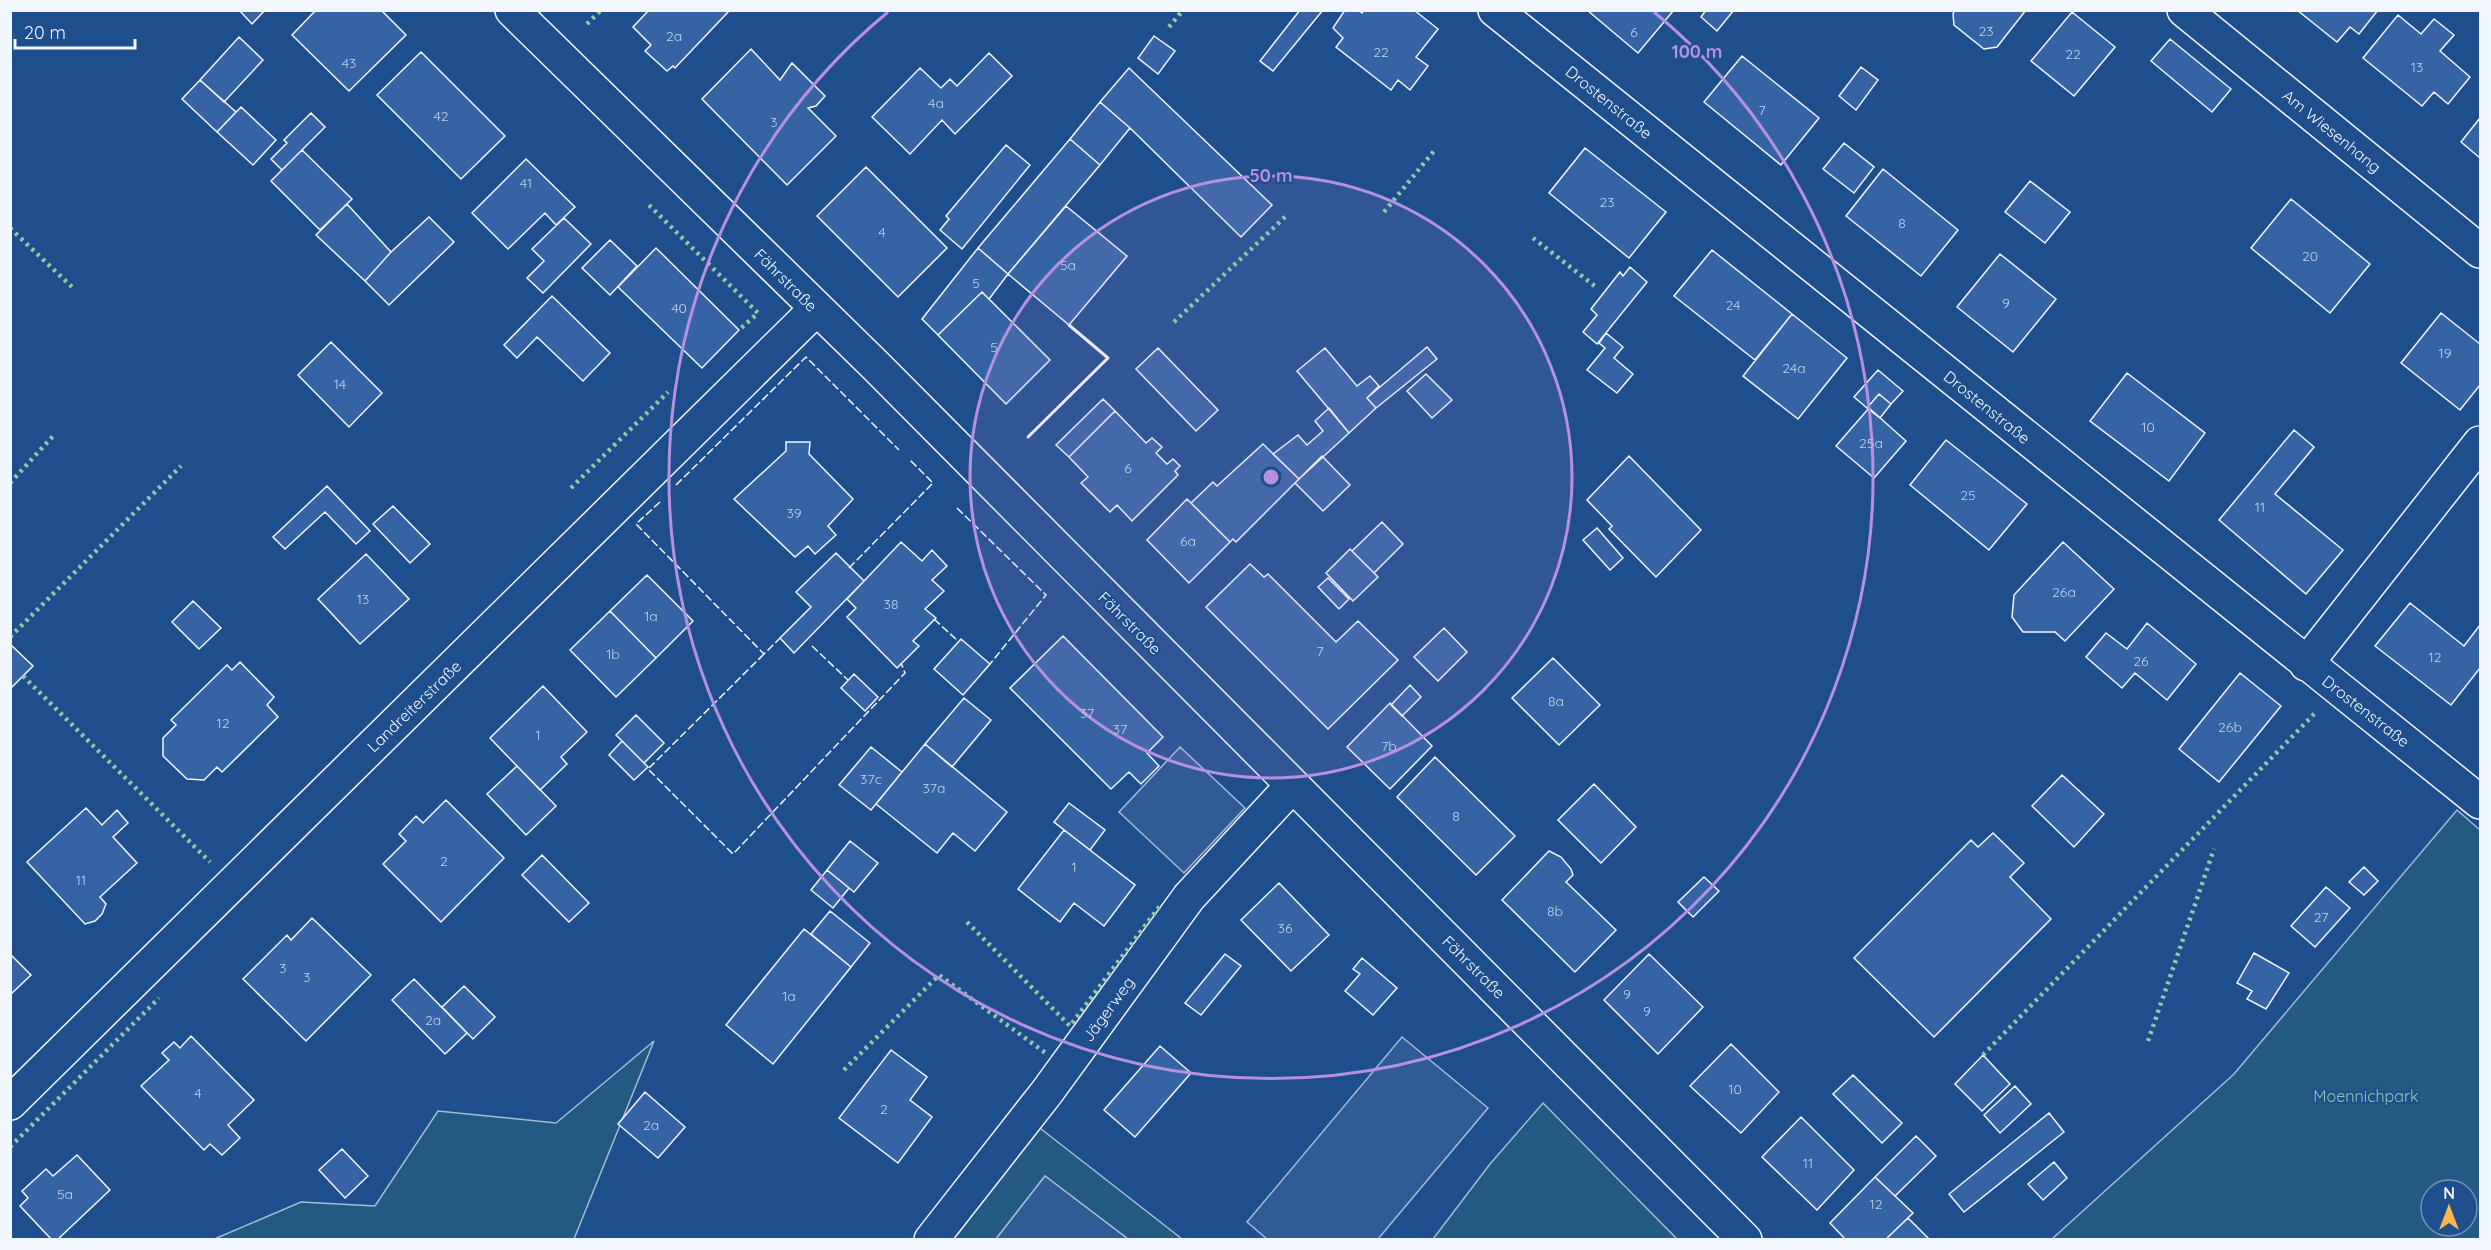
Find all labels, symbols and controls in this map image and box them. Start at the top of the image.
scale bar [15,12,135,50]
text: 20 m [24,21,66,44]
house number: 23 [1978,22,1994,40]
house number: 6 [1630,23,1638,41]
house number: 2a [666,27,682,45]
text: 100 m [1672,40,1722,63]
house number: 22 [1373,43,1389,61]
house number: 22 [2065,45,2081,63]
house number: 43 [342,54,356,72]
house number: 13 [2411,58,2423,76]
street label: Drostenstraße [1562,61,1656,143]
street label: Am Wiesenhang [2279,85,2385,177]
house number: 4a [928,94,944,112]
house number: 7 [1758,101,1766,119]
house number: 42 [433,107,449,125]
house number: 3 [770,113,778,131]
text: 50 m [1249,164,1293,187]
house number: 41 [520,174,532,192]
house number: 23 [1599,193,1615,211]
house number: 8 [1898,214,1906,232]
house number: 4 [878,223,886,241]
street label: Fährstraße [750,244,822,316]
house number: 20 [2302,247,2318,265]
house number: 5a [1060,256,1076,274]
house number: 5 [972,274,980,292]
house number: 9 [2002,294,2010,312]
house number: 24 [1726,296,1740,314]
house number: 40 [671,299,687,317]
house number: 5 [990,338,998,356]
house number: 19 [2439,344,2452,362]
house number: 24a [1782,359,1806,377]
street label: Drostenstraße [1940,366,2034,448]
house number: 14 [334,375,346,393]
house number: 10 [2141,418,2155,436]
house number: 25a [1859,434,1883,452]
house number: 6 [1124,459,1132,477]
centre of rings [1261,467,1281,487]
house number: 25 [1960,486,1976,504]
house number: 11 [2255,498,2265,516]
house number: 39 [786,504,802,522]
house number: 6a [1180,532,1196,550]
house number: 26a [2052,583,2076,601]
street label: Fährstraße [1094,587,1166,659]
house number: 13 [357,590,369,608]
house number: 38 [884,595,898,613]
house number: 1a [644,607,658,625]
house number: 7 [1316,642,1324,660]
house number: 1b [606,645,620,663]
house number: 12 [2429,648,2442,666]
house number: 26 [2133,652,2149,670]
street label: Landreiterstraße [363,656,465,756]
street label: Drostenstraße [2318,671,2414,751]
house number: 8a [1548,692,1564,710]
house number: 37 [1080,704,1094,722]
house number: 12 [217,714,230,732]
house number: 26b [2218,718,2242,736]
house number: 37 [1113,720,1127,738]
house number: 1 [535,726,541,744]
house number: 7b [1381,737,1397,755]
house number: 37c [860,770,882,788]
house number: 37a [922,779,946,797]
house number: 8 [1452,807,1460,825]
house number: 2 [440,852,448,870]
house number: 1 [1071,858,1077,876]
house number: 11 [76,871,86,889]
house number: 8b [1547,902,1563,920]
house number: 27 [2314,908,2328,926]
house number: 36 [1278,919,1293,937]
street label: Fährstraße [1438,931,1510,1003]
house number: 3 [279,959,287,977]
house number: 3 [303,968,311,986]
street label: Jägerweg [1078,973,1138,1045]
house number: 9 [1623,985,1631,1003]
house number: 1a [782,987,796,1005]
house number: 9 [1643,1002,1651,1020]
house number: 2a [425,1011,441,1029]
house number: 10 [1728,1080,1742,1098]
house number: 4 [194,1084,202,1102]
park label: Moennichpark [2313,1086,2419,1106]
house number: 2 [880,1100,888,1118]
house number: 2a [643,1116,659,1134]
house number: 11 [1803,1154,1813,1172]
north arrow [2419,1178,2479,1238]
text: N [2443,1183,2455,1203]
house number: 5a [57,1185,73,1203]
house number: 12 [1870,1195,1883,1213]

